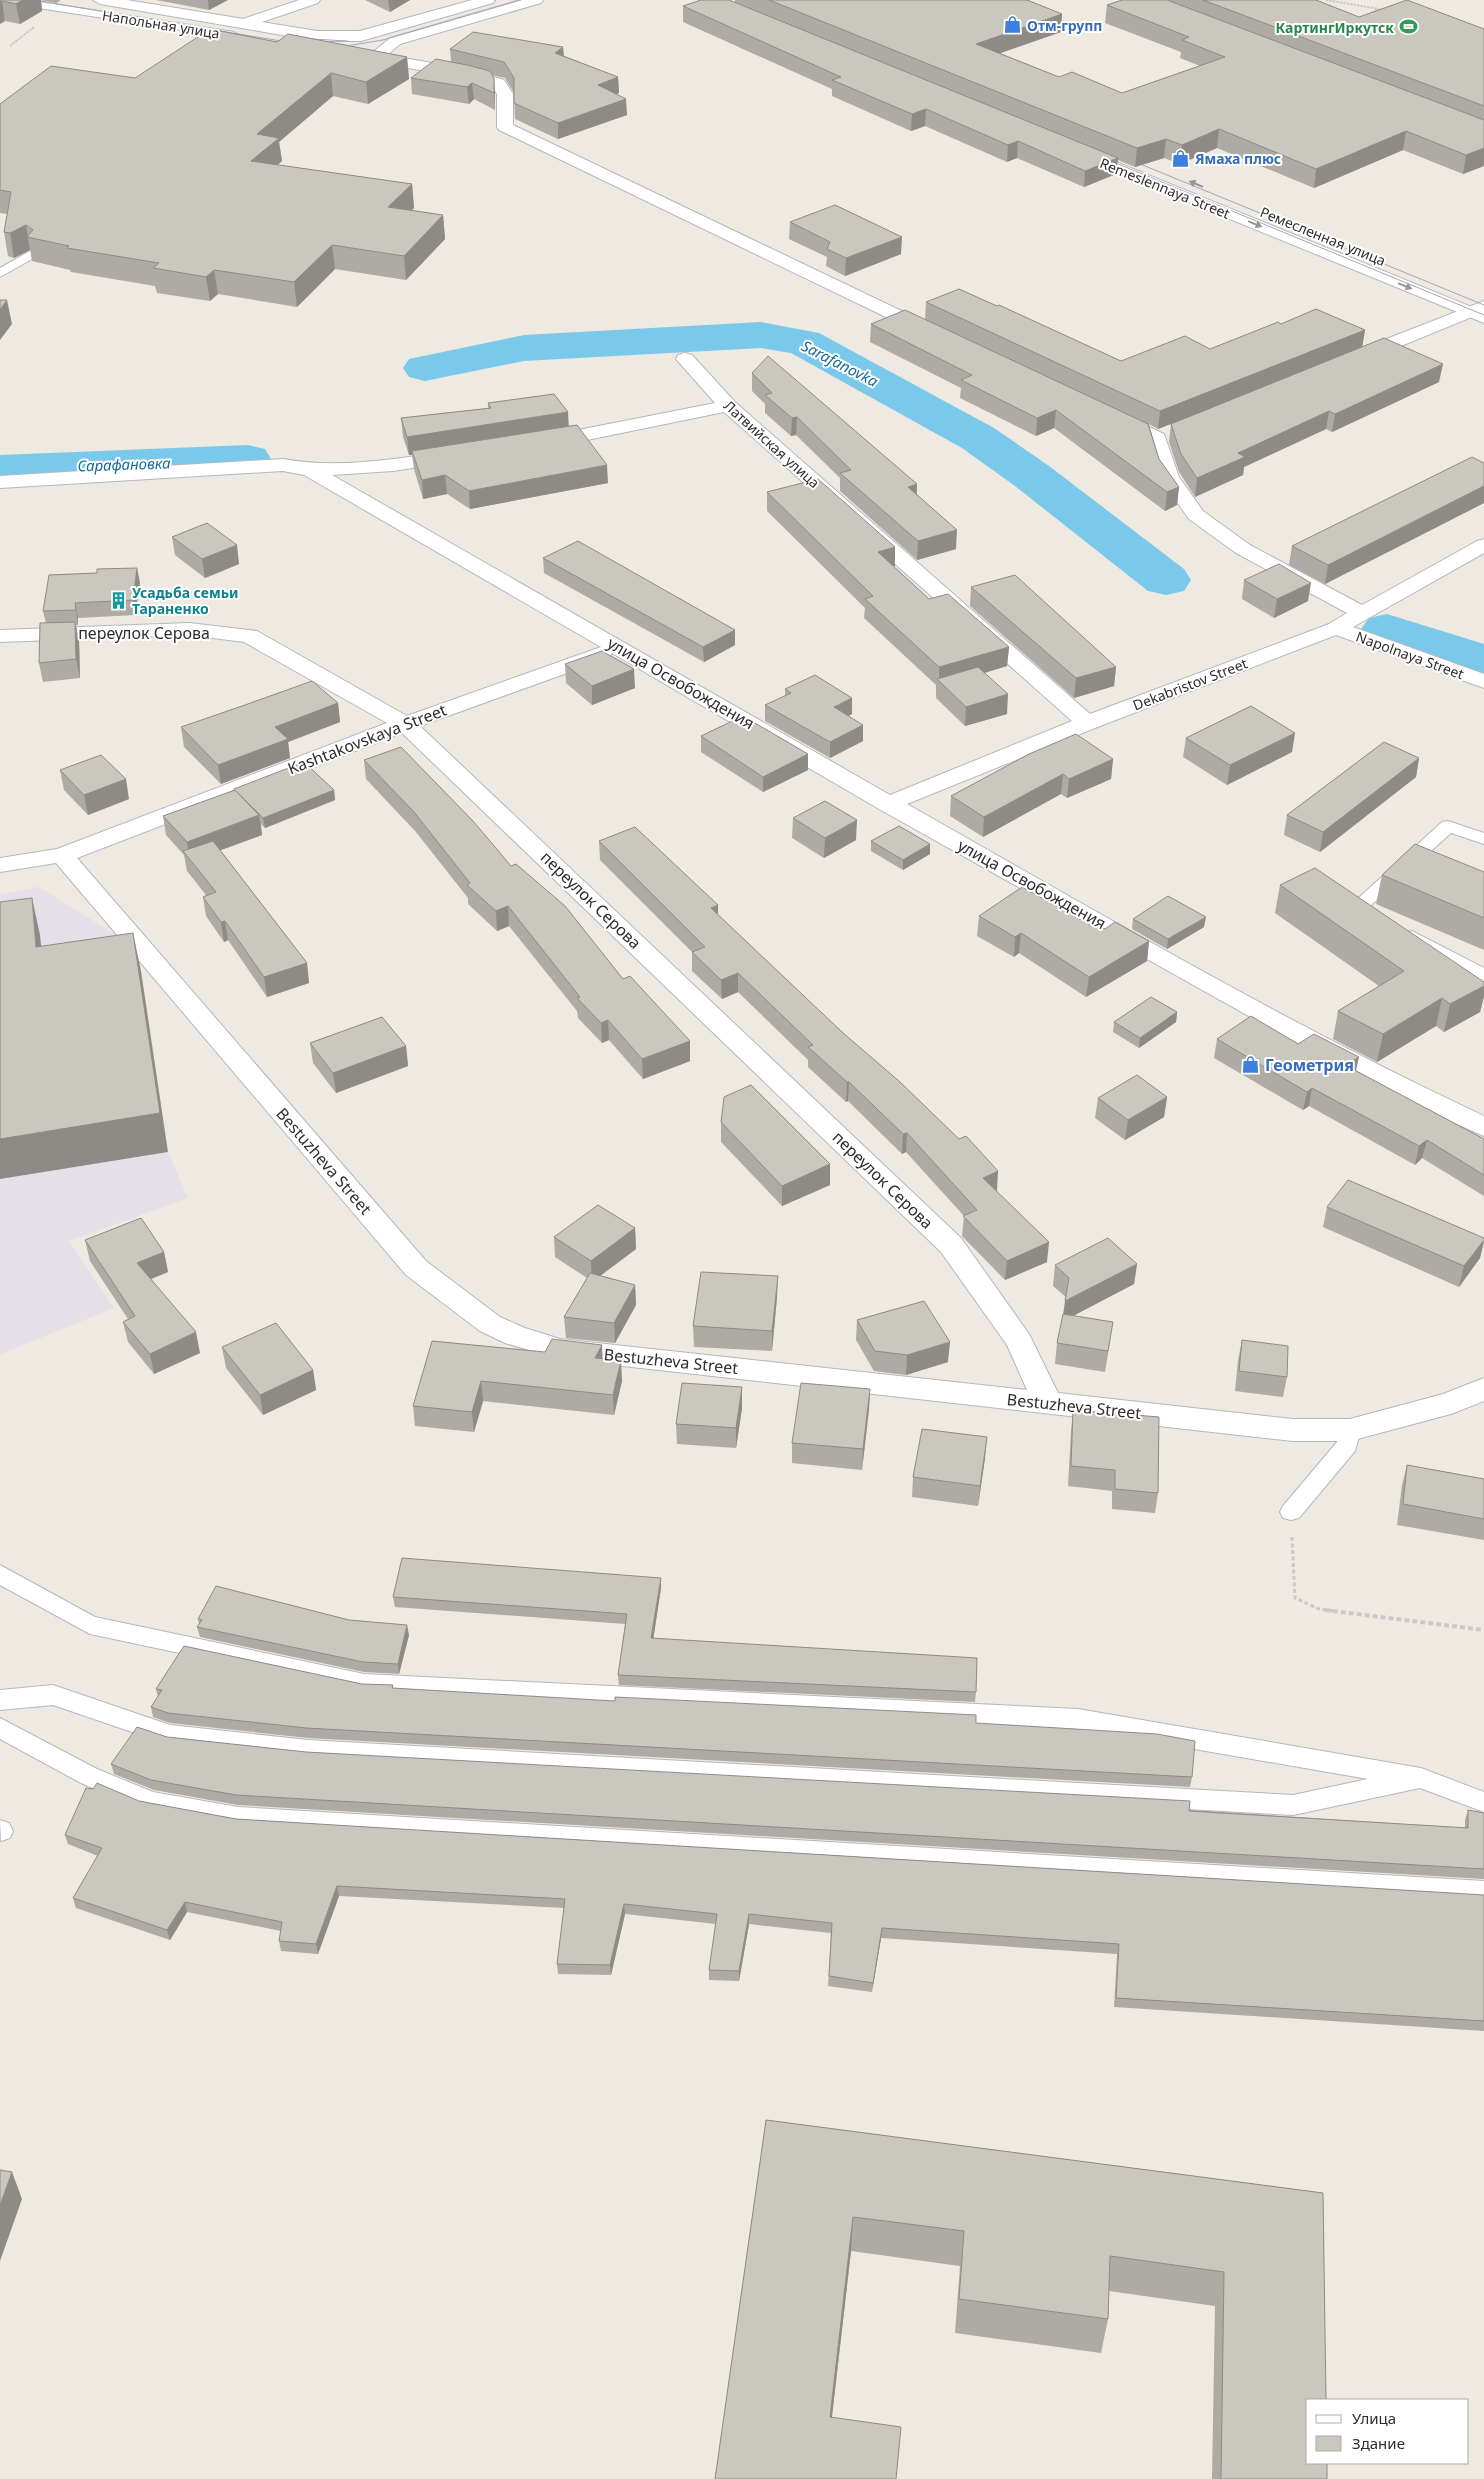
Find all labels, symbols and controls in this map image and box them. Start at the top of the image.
street label: Напольная улица [101,5,221,43]
shop icon: Отм-групп [1003,15,1023,35]
place label: Отм-групп [1027,16,1102,35]
sports icon: КартингИркутск [1398,17,1418,37]
place label: КартингИркутск [1276,18,1394,37]
shop icon: Ямаха плюс [1171,148,1191,168]
place label: Ямаха плюс [1195,149,1281,168]
street label: Remeslennaya Street [1097,153,1233,223]
one-way arrow [1189,180,1203,188]
street label: Ремесленная улица [1257,202,1389,270]
one-way arrow [1248,221,1262,229]
one-way arrow [1398,282,1413,290]
water label: Sarafanovka [798,335,882,391]
street label: Латвийская улица [720,396,824,492]
water label: Сарафановка [77,452,171,476]
place label: Усадьба семьи Тараненко [132,583,238,618]
building icon: Усадьба семьи Тараненко [108,590,128,610]
street label: переулок Серова [78,622,210,644]
street label: Napolnaya Street [1353,627,1467,683]
street label: улица Освобождения [603,632,759,734]
street label: Dekabristov Street [1130,653,1250,715]
street label: Kashtakovskaya Street [284,698,450,779]
street label: улица Освобождения [954,834,1110,934]
street label: переулок Серова [536,846,646,954]
place label: Геометрия [1265,1054,1354,1076]
shop icon: Геометрия [1241,1055,1261,1075]
street label: Bestuzheva Street [271,1103,377,1219]
street label: переулок Серова [828,1126,938,1234]
street label: Bestuzheva Street [603,1343,739,1379]
street label: Bestuzheva Street [1006,1388,1142,1424]
legend [1306,2399,1469,2464]
text: Улица [1352,2408,1396,2428]
text: Здание [1352,2433,1405,2453]

